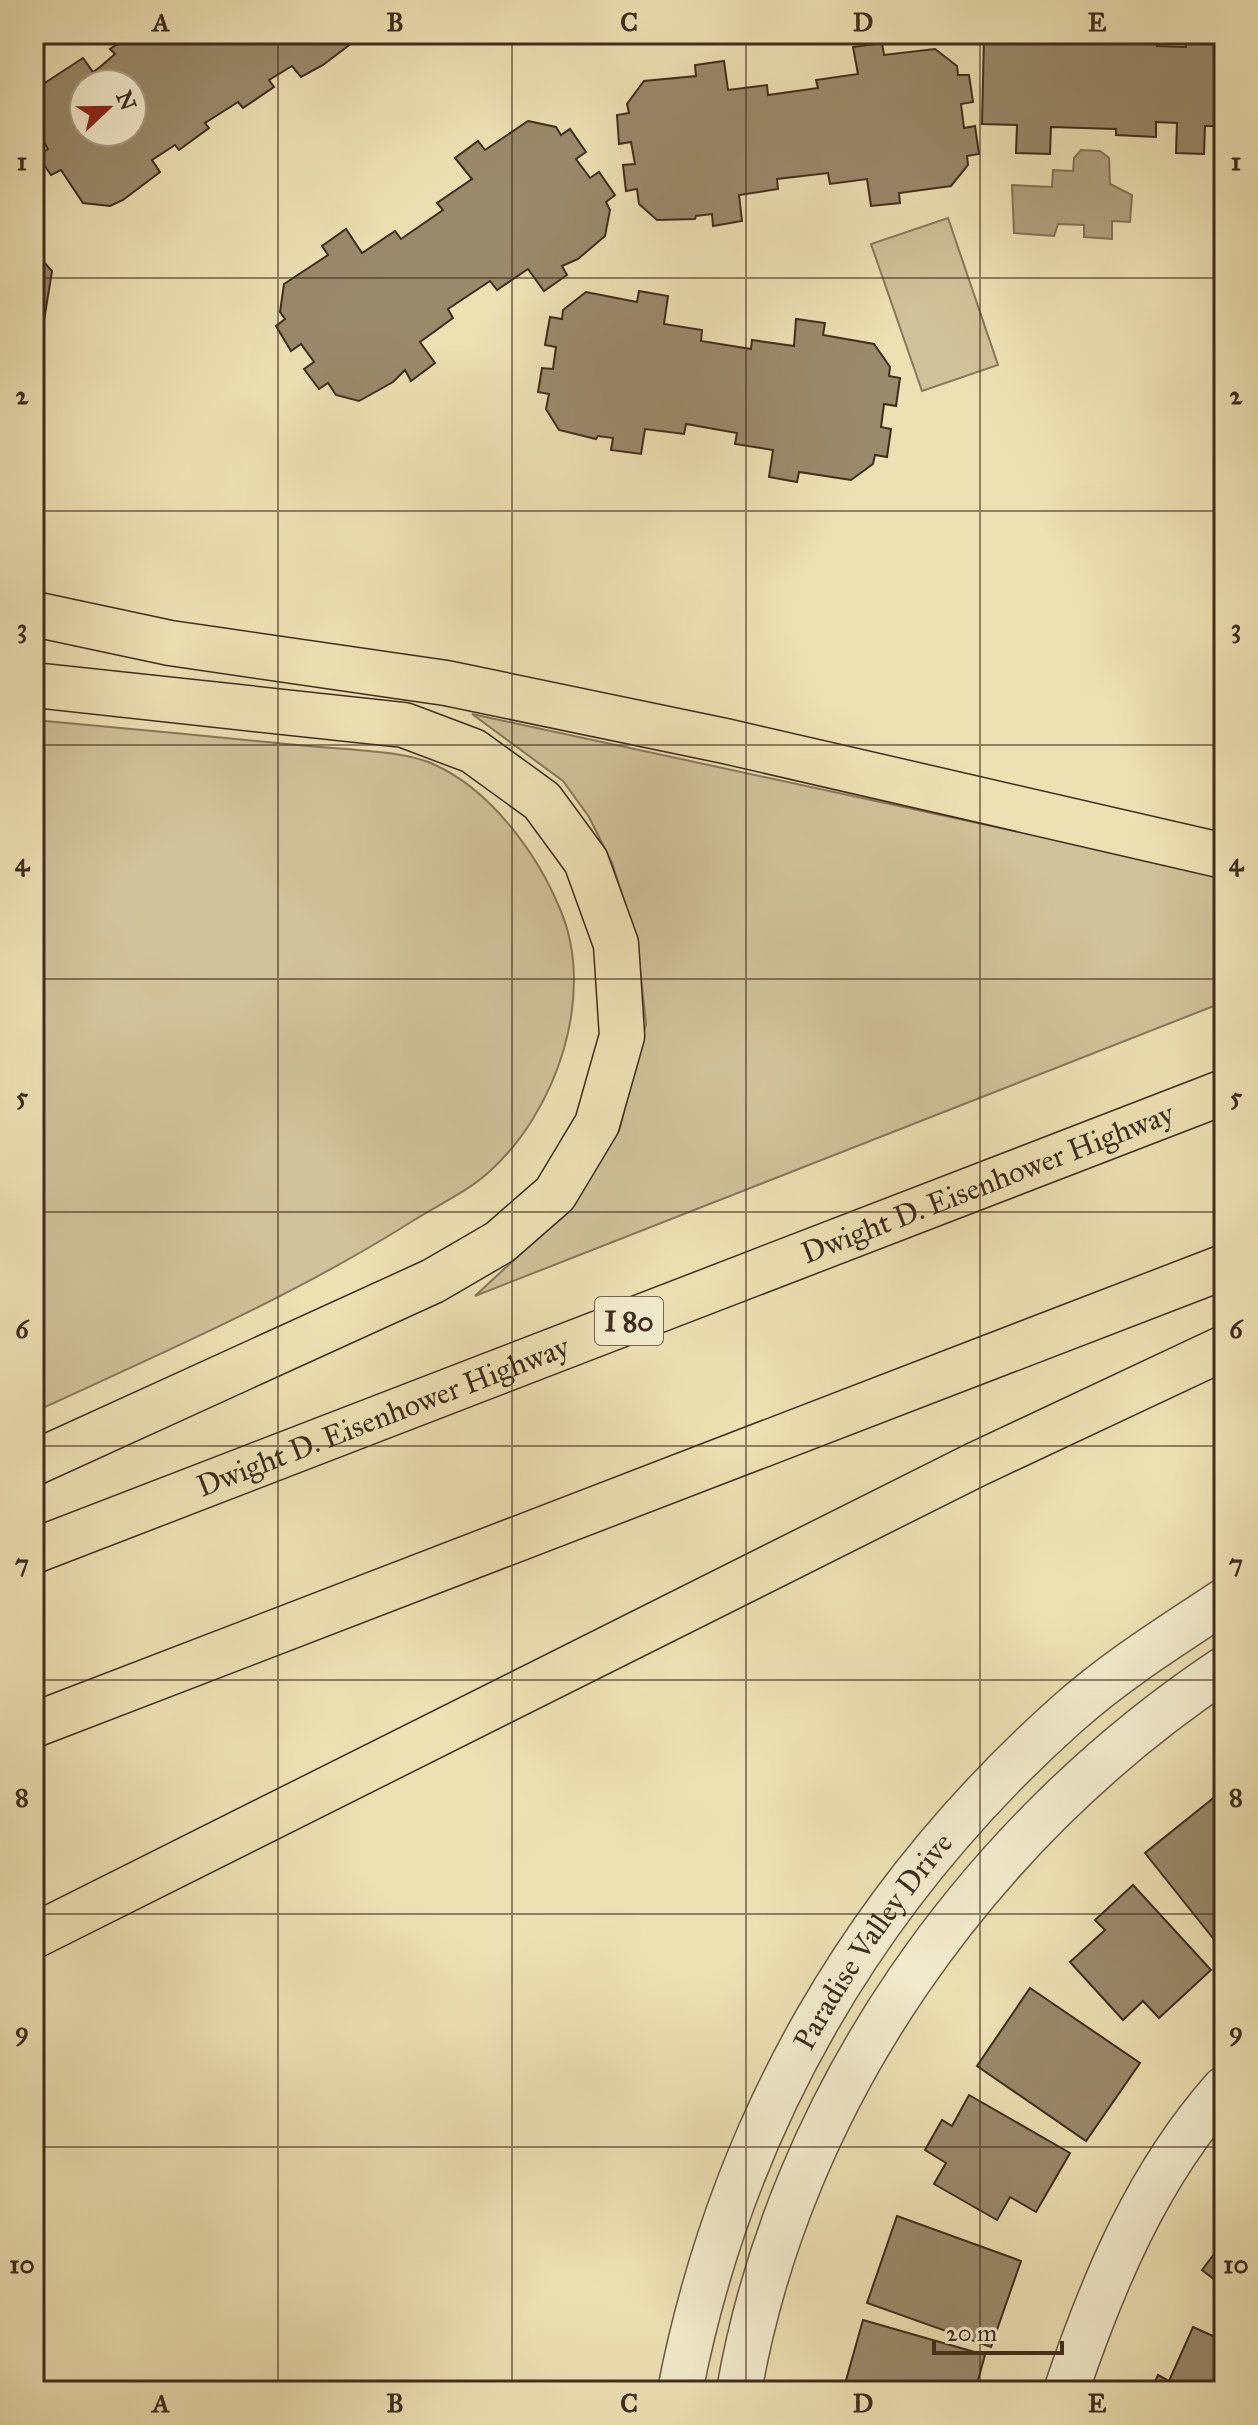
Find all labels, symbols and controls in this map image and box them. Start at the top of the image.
text: A [150,6,170,38]
text: B [386,6,404,38]
text: C [620,6,638,38]
text: D [853,6,873,38]
text: E [1088,6,1107,38]
north arrow [68,68,148,148]
text: N [110,87,142,115]
text: 1 [17,145,27,177]
text: 1 [1231,145,1241,177]
text: 2 [16,379,30,411]
text: 2 [1230,379,1244,411]
text: 3 [17,612,27,644]
text: 3 [1231,612,1241,644]
text: 4 [15,846,31,878]
text: 4 [1229,846,1245,878]
text: 5 [16,1080,29,1112]
text: 5 [1230,1080,1243,1112]
street label: Dwight D. Eisenhower Highway [796,1095,1180,1271]
road number: I 80 [595,1297,663,1345]
text: 6 [15,1313,30,1345]
text: 6 [1229,1313,1244,1345]
street label: Dwight D. Eisenhower Highway [192,1328,575,1504]
text: 7 [15,1547,29,1579]
text: 7 [1229,1547,1243,1579]
text: 8 [15,1781,29,1813]
text: 8 [1229,1781,1243,1813]
street label: Paradise Valley Drive [786,1825,960,2056]
text: 9 [15,2015,29,2047]
text: 9 [1229,2015,1243,2047]
text: 10 [9,2248,35,2280]
text: 10 [1223,2248,1249,2280]
scale bar [934,2305,1062,2355]
text: 20 m [946,2318,997,2348]
text: A [150,2387,170,2419]
text: B [386,2387,404,2419]
text: C [620,2387,638,2419]
text: D [853,2387,873,2419]
text: E [1088,2387,1107,2419]

